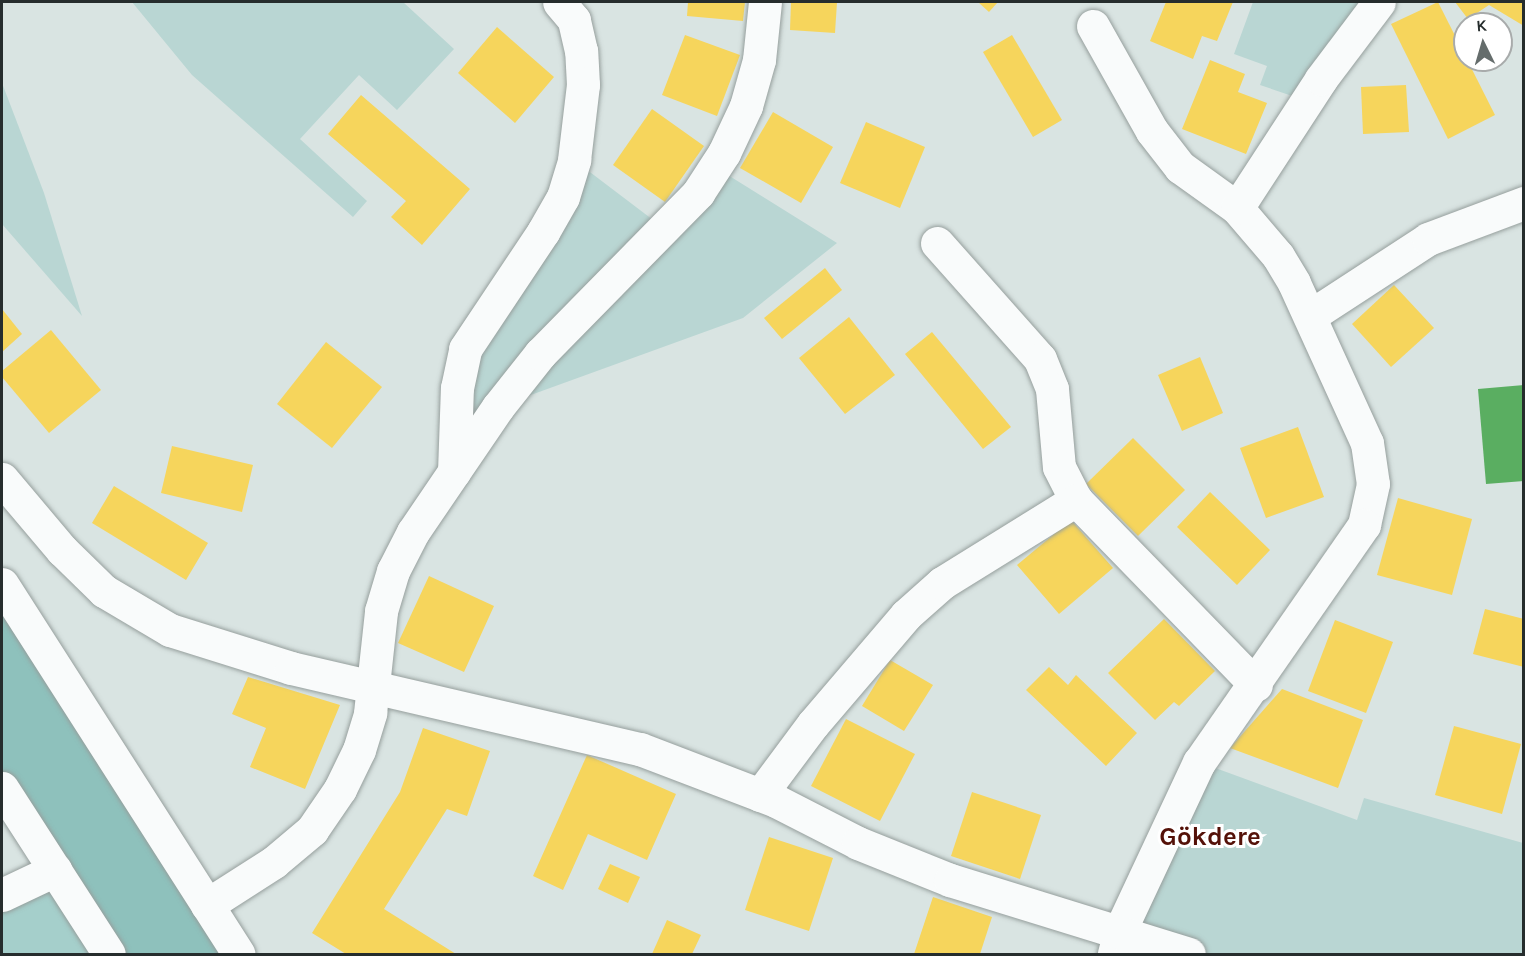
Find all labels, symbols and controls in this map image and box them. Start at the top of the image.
north arrow [1453,12,1513,72]
text: K [1476,16,1488,35]
district label: Gökdere [1159,821,1261,853]

